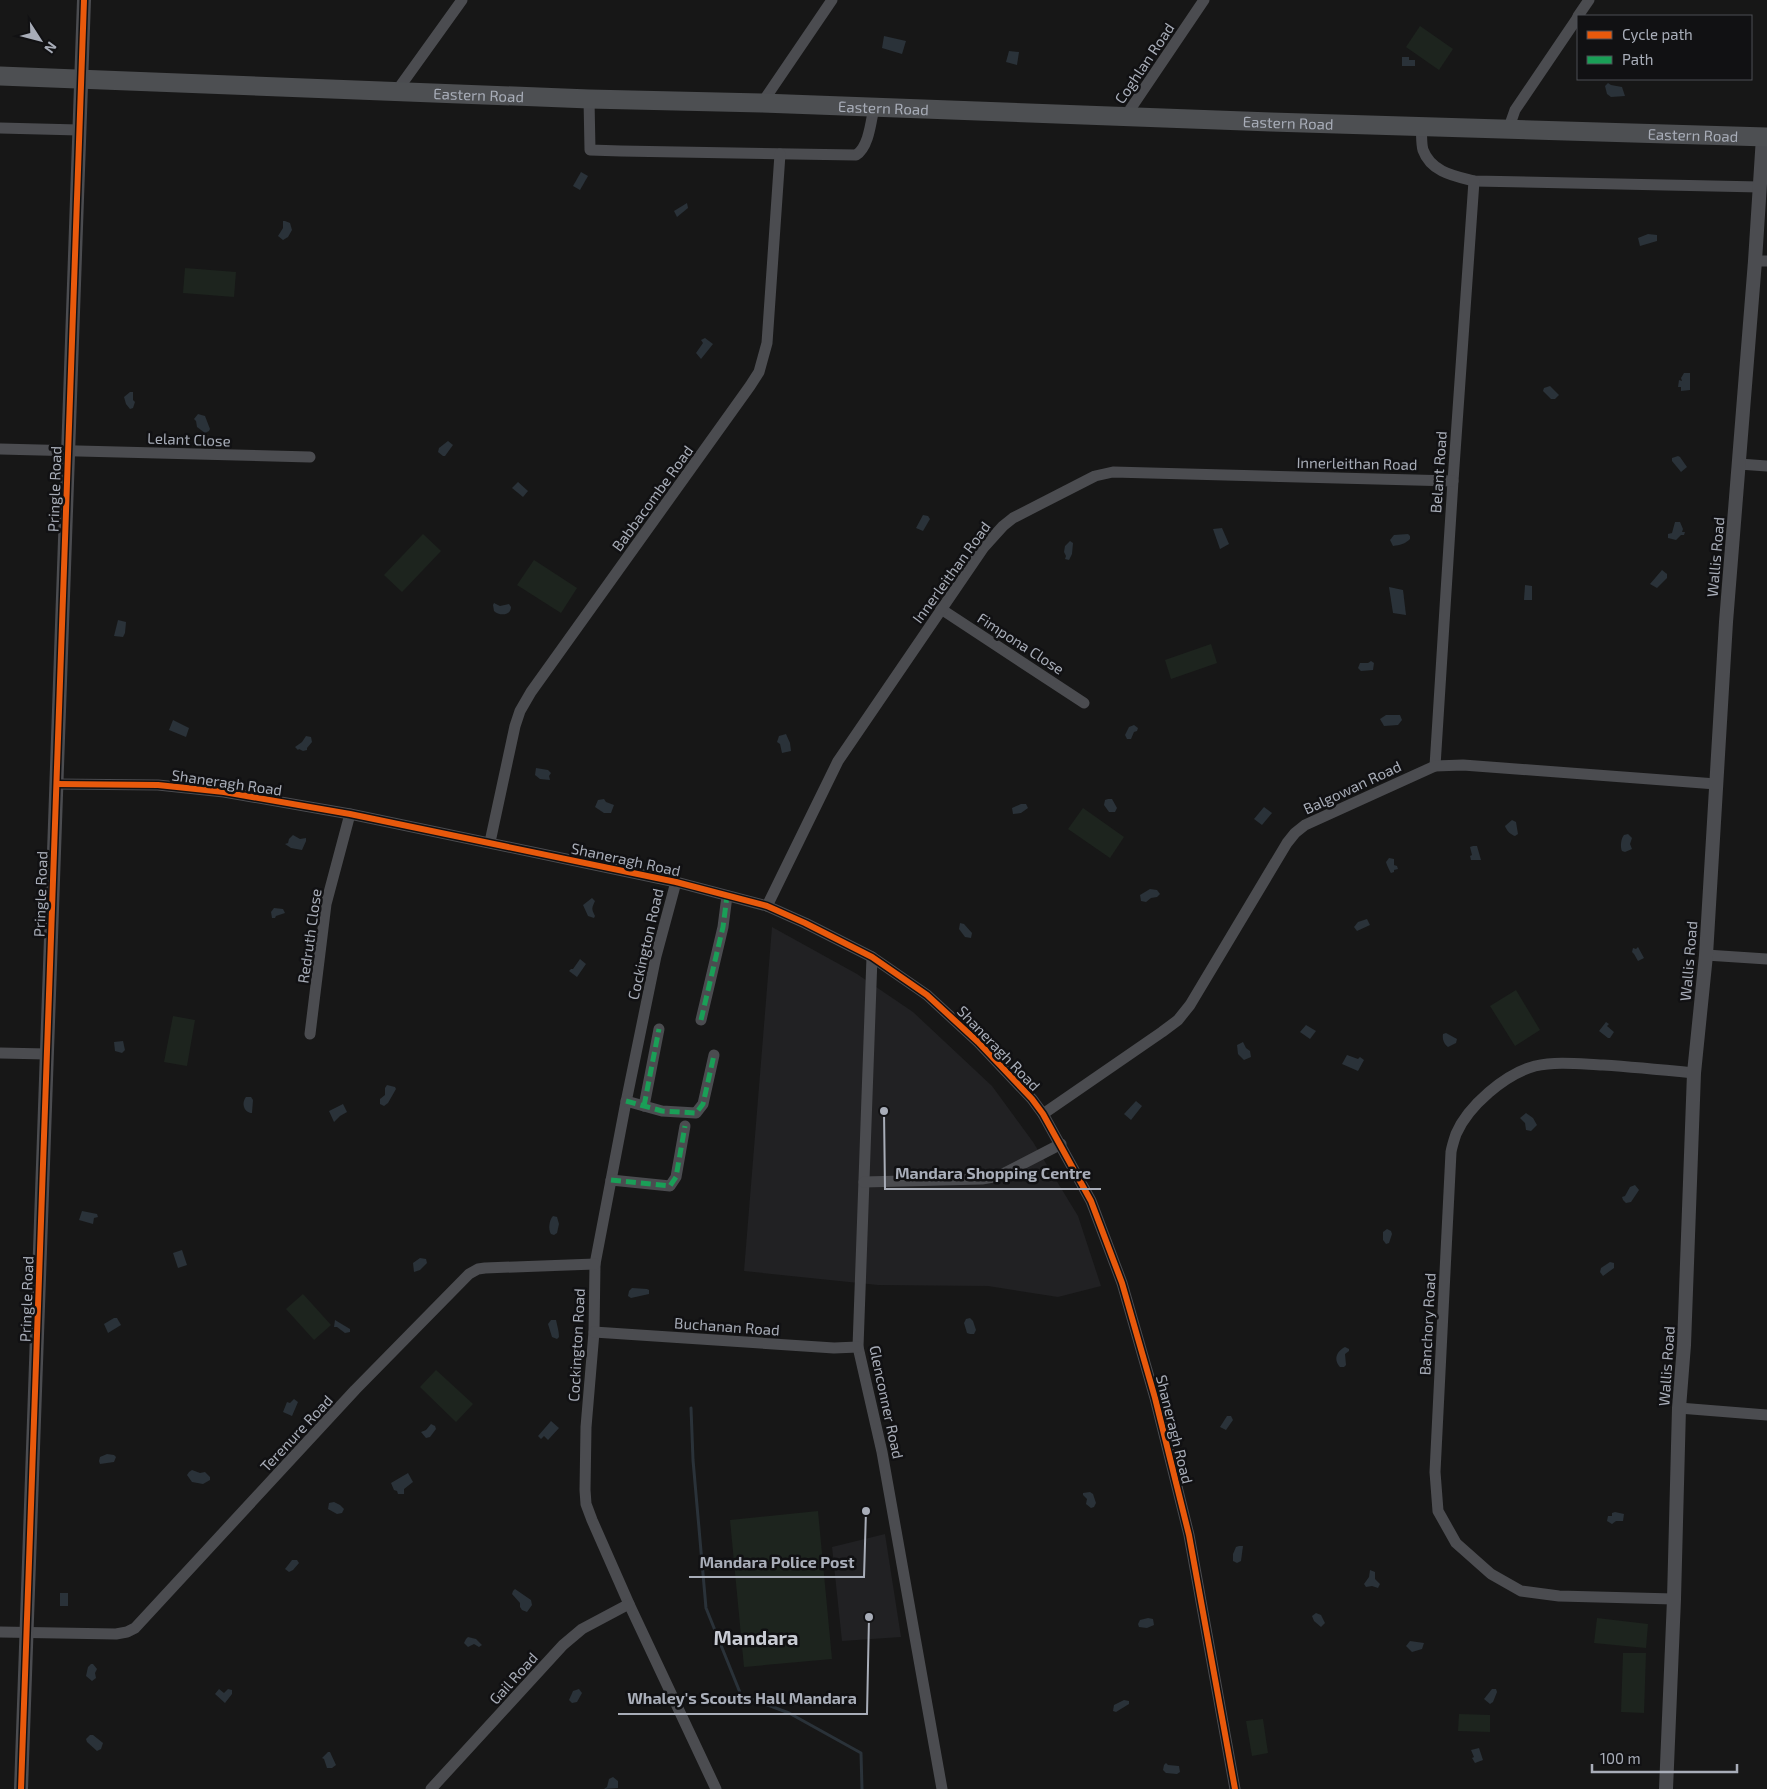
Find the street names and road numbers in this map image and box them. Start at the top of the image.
street label: Coghlan Road [1110,19,1178,107]
street label: Eastern Road [433,84,524,105]
street label: Eastern Road [838,97,929,118]
street label: Eastern Road [1242,112,1334,133]
street label: Eastern Road [1647,124,1739,145]
street label: Lelant Close [147,429,231,449]
street label: Belant Road [1426,430,1450,514]
street label: Babbacombe Road [608,442,696,554]
street label: Pringle Road [44,446,64,532]
street label: Innerleithan Road [1296,453,1418,473]
street label: Wallis Road [1703,516,1727,598]
street label: Innerleithan Road [908,518,994,626]
street label: Fimpona Close [974,608,1068,678]
street label: Balgowan Road [1300,756,1404,818]
street label: Shaneragh Road [171,765,283,799]
street label: Shaneragh Road [570,839,682,879]
street label: Pringle Road [30,851,50,937]
street label: Cockington Road [623,887,667,1001]
street label: Redruth Close [293,888,325,984]
street label: Wallis Road [1676,920,1700,1002]
street label: Shaneragh Road [954,1002,1044,1094]
street label: Pringle Road [16,1256,36,1342]
street label: Banchory Road [1415,1272,1439,1376]
street label: Cockington Road [564,1288,588,1402]
street label: Buchanan Road [674,1313,780,1339]
street label: Wallis Road [1654,1325,1678,1407]
street label: Glenconner Road [866,1344,908,1460]
street label: Shaneragh Road [1153,1373,1197,1485]
street label: Terenure Road [256,1391,336,1475]
street label: Gail Road [485,1648,541,1708]

